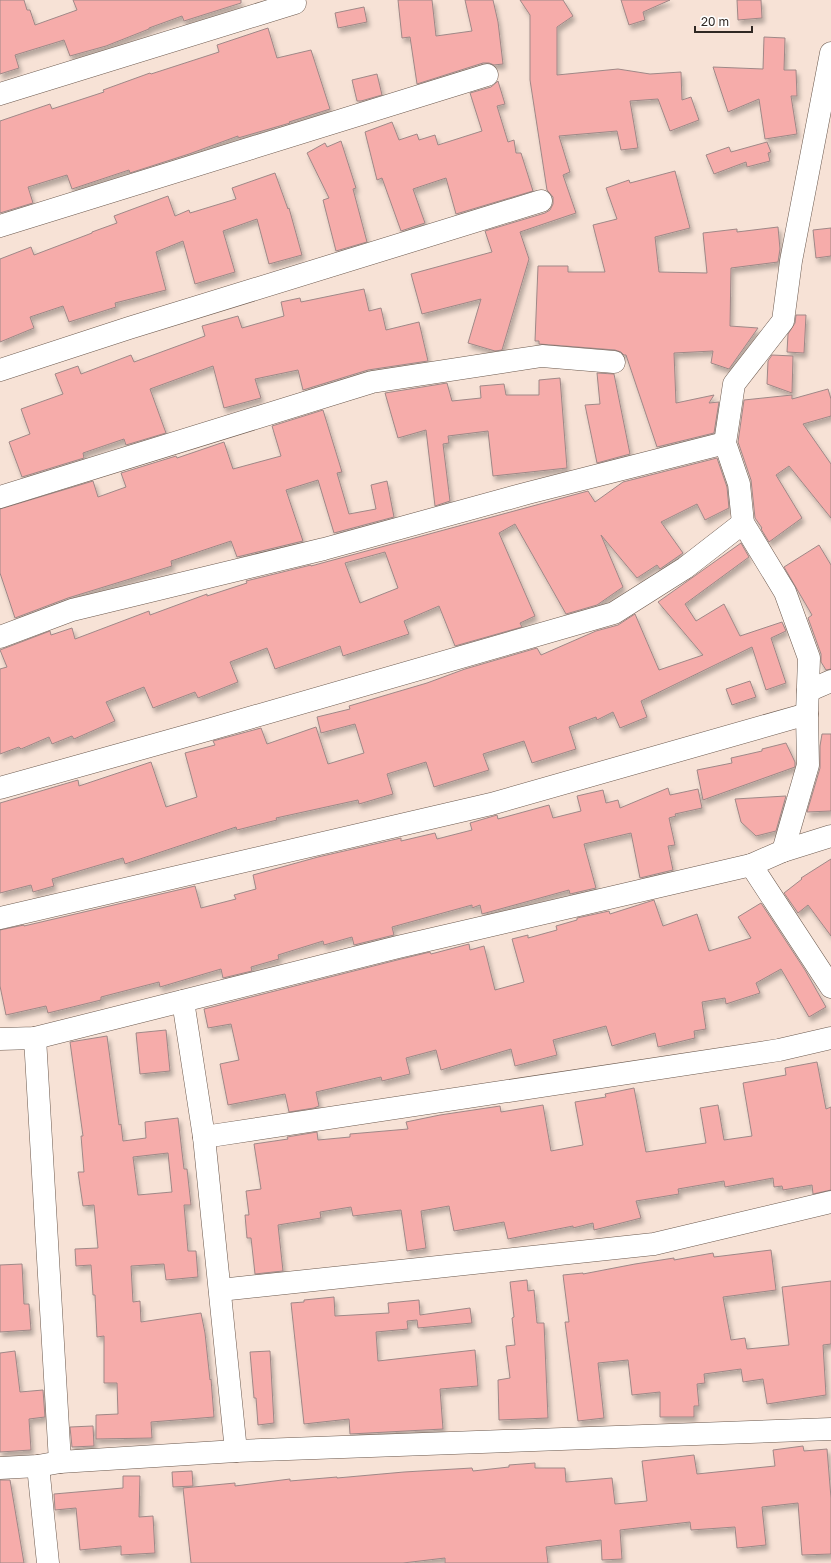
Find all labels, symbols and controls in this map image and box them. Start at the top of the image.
scale bar [695,8,752,34]
text: 20 m [701,14,729,29]

